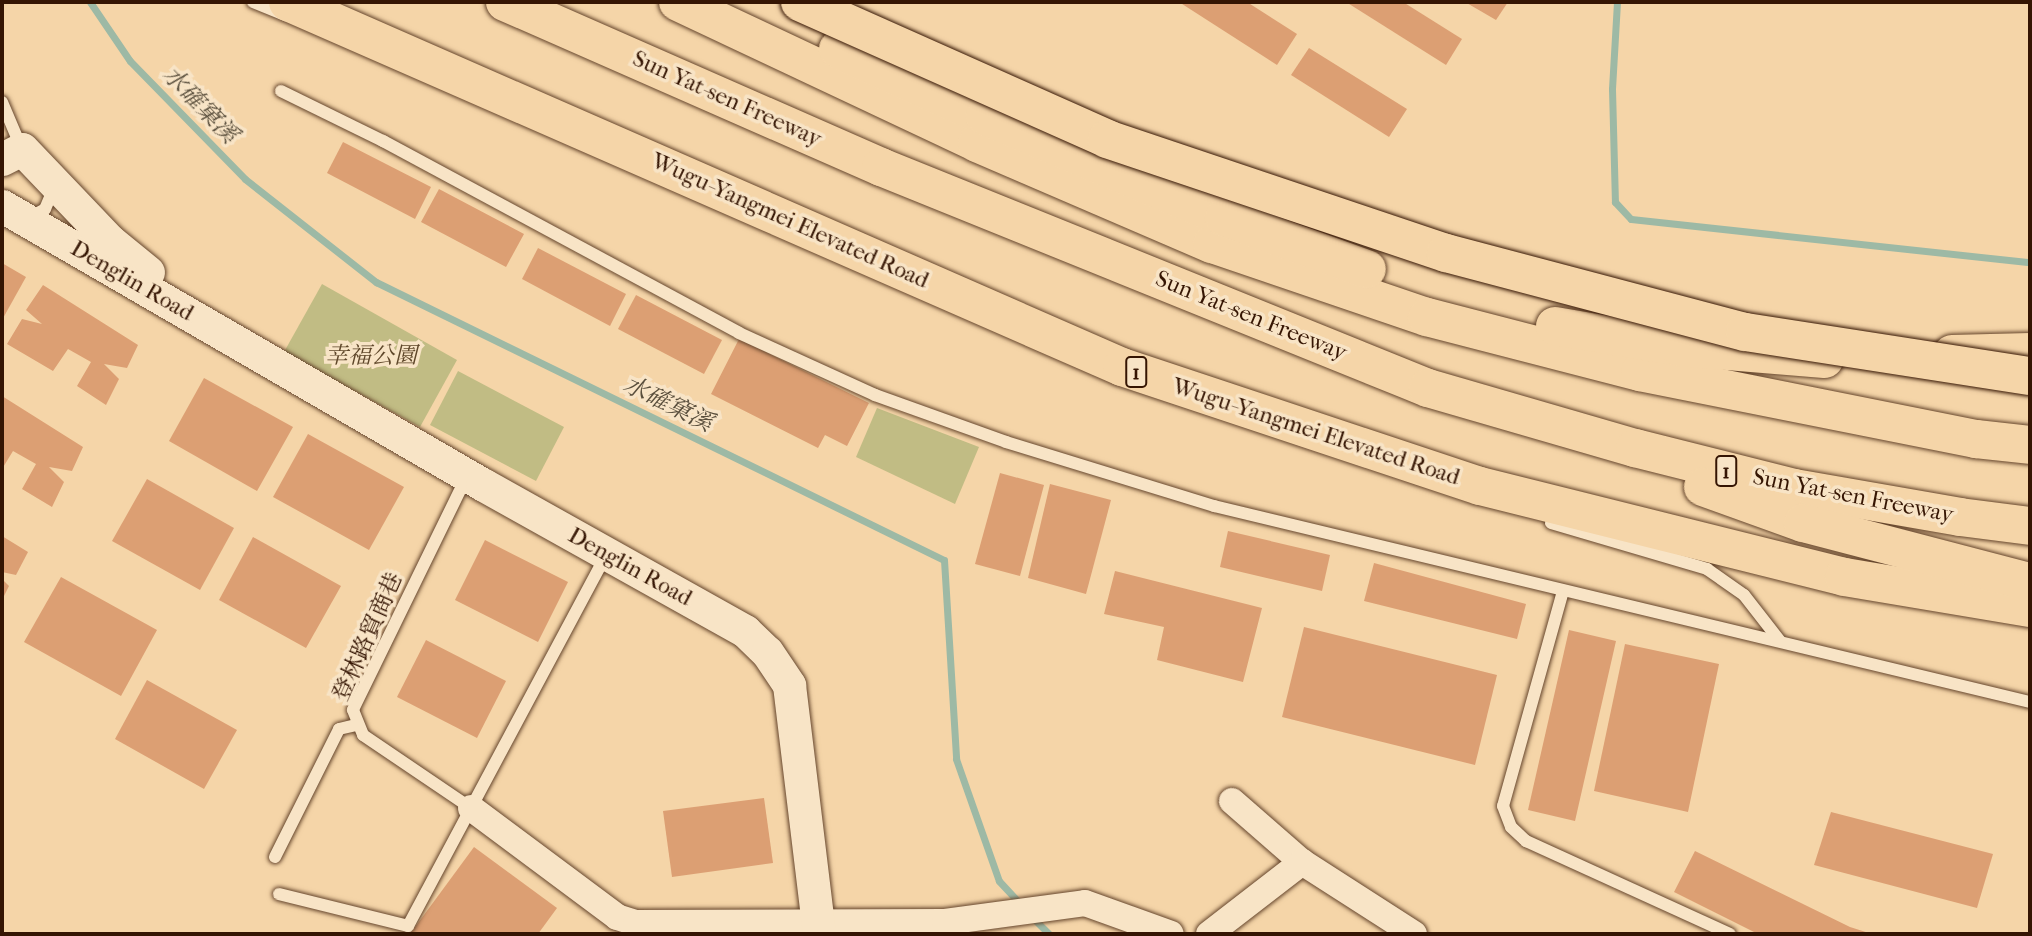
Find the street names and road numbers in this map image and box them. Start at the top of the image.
street label: Sun Yat-sen Freeway [628,45,826,153]
street label: Wugu-Yangmei Elevated Road [647,147,933,295]
street label: Denglin Road [66,235,198,327]
street label: Sun Yat-sen Freeway [1151,265,1351,367]
road number: 1 [1124,354,1148,390]
street label: Wugu-Yangmei Elevated Road [1169,372,1463,492]
road number: 1 [1714,454,1738,489]
street label: Sun Yat-sen Freeway [1750,463,1956,529]
street label: Denglin Road [563,522,697,612]
street label: 登林路貿商巷 [327,568,409,706]

